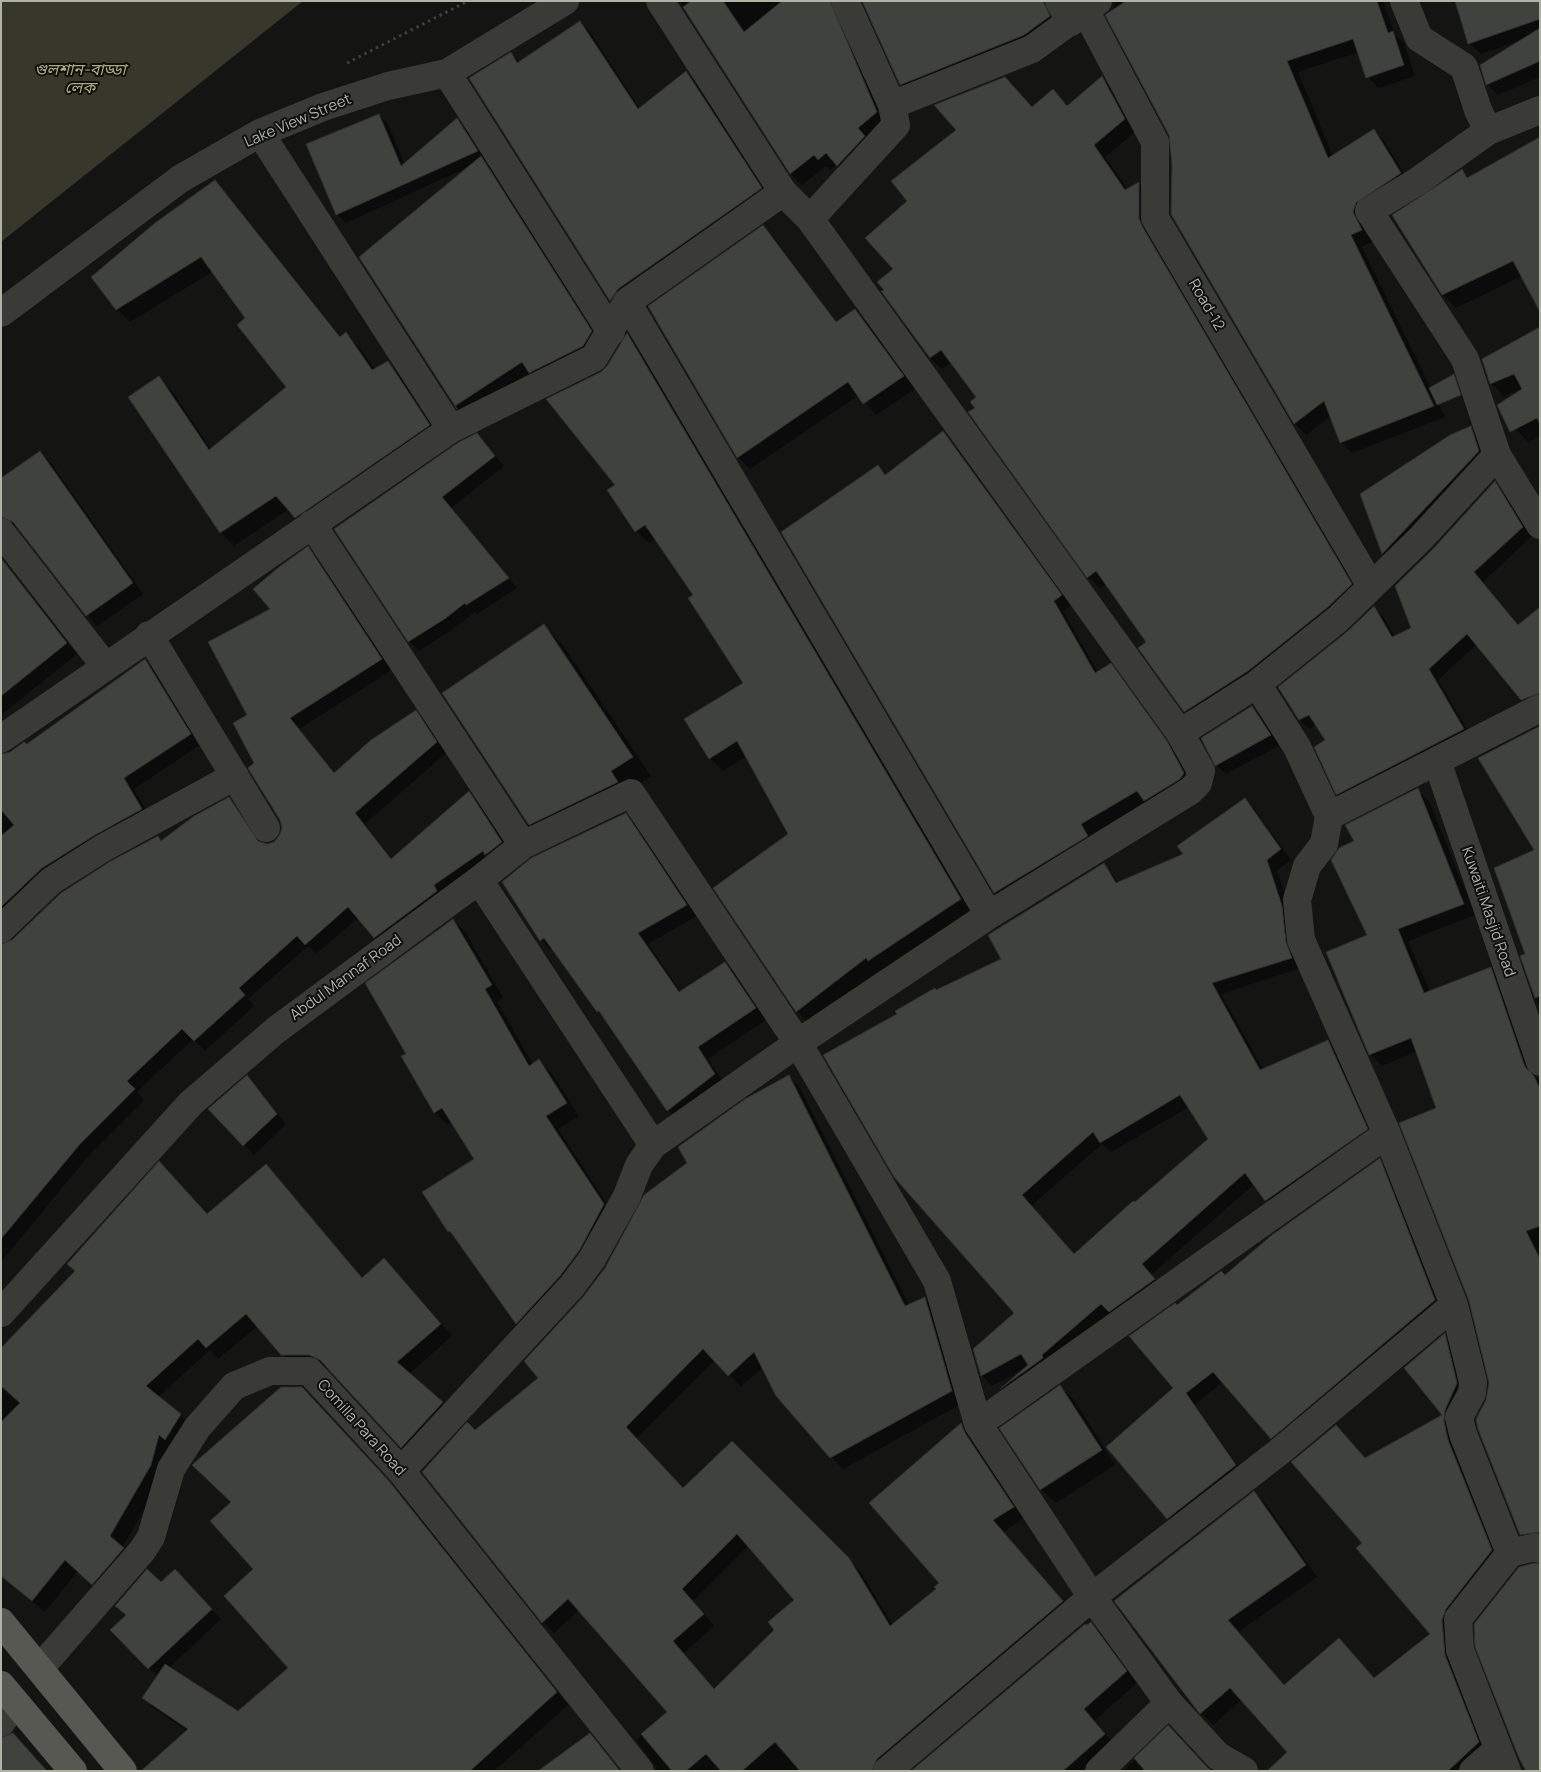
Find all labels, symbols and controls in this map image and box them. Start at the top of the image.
water label: গুলশান-বাড্ডা লেক [34,61,126,99]
street label: Lake View Street [242,90,354,152]
street label: Road-12 [1184,276,1228,334]
street label: Kuwaiti Masjid Road [1457,845,1519,979]
street label: Abdul Mannaf Road [287,931,405,1025]
street label: Comilla Para Road [313,1376,409,1480]

